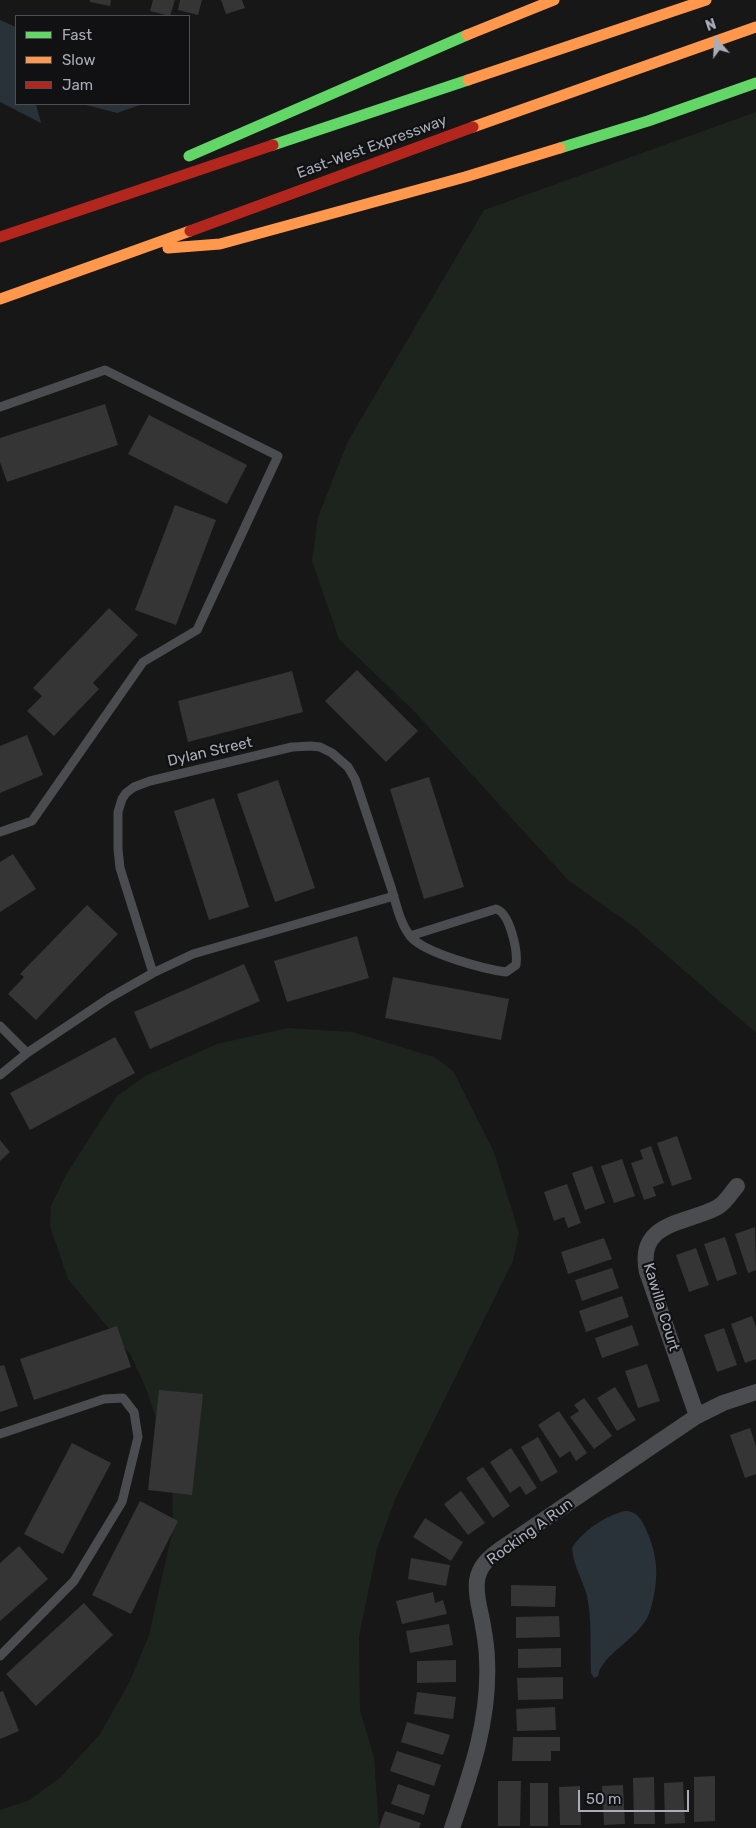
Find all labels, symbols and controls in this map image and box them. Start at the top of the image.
legend [15,15,190,105]
north arrow [691,15,741,65]
text: N [703,16,718,35]
text: Fast [62,26,92,44]
text: Slow [62,51,95,69]
text: Jam [62,76,93,94]
street label: East-West Expressway [295,111,449,183]
street label: Dylan Street [166,733,254,771]
street label: Kawilla Court [639,1261,683,1353]
street label: Rocking A Run [484,1495,576,1569]
scale bar [581,1780,692,1812]
text: 50 m [586,1790,621,1808]

